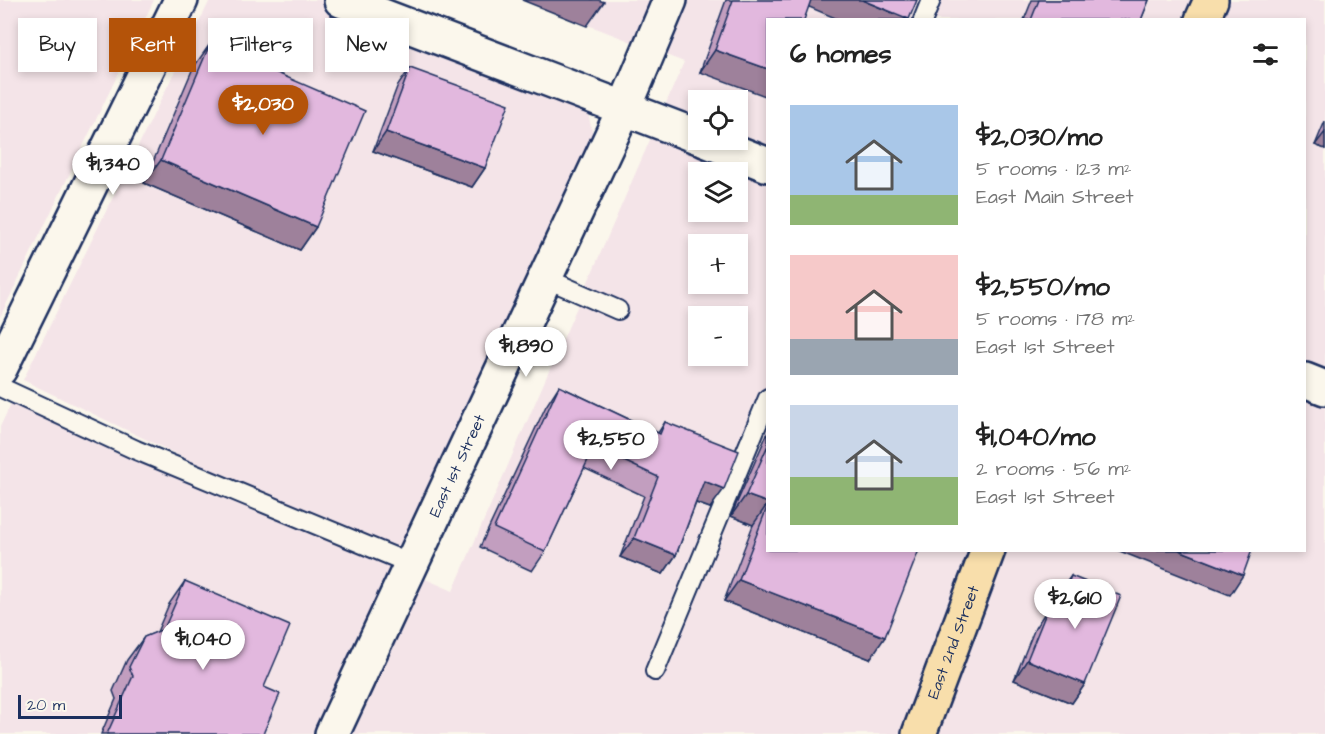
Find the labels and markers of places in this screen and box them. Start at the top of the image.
pin: $2,030 [214,85,312,136]
pin: $1,340 [64,145,162,196]
pin: $1,890 [477,327,575,378]
pin: $2,550 [562,420,660,471]
pin: $2,610 [1026,579,1124,630]
pin: $1,040 [154,620,252,671]

